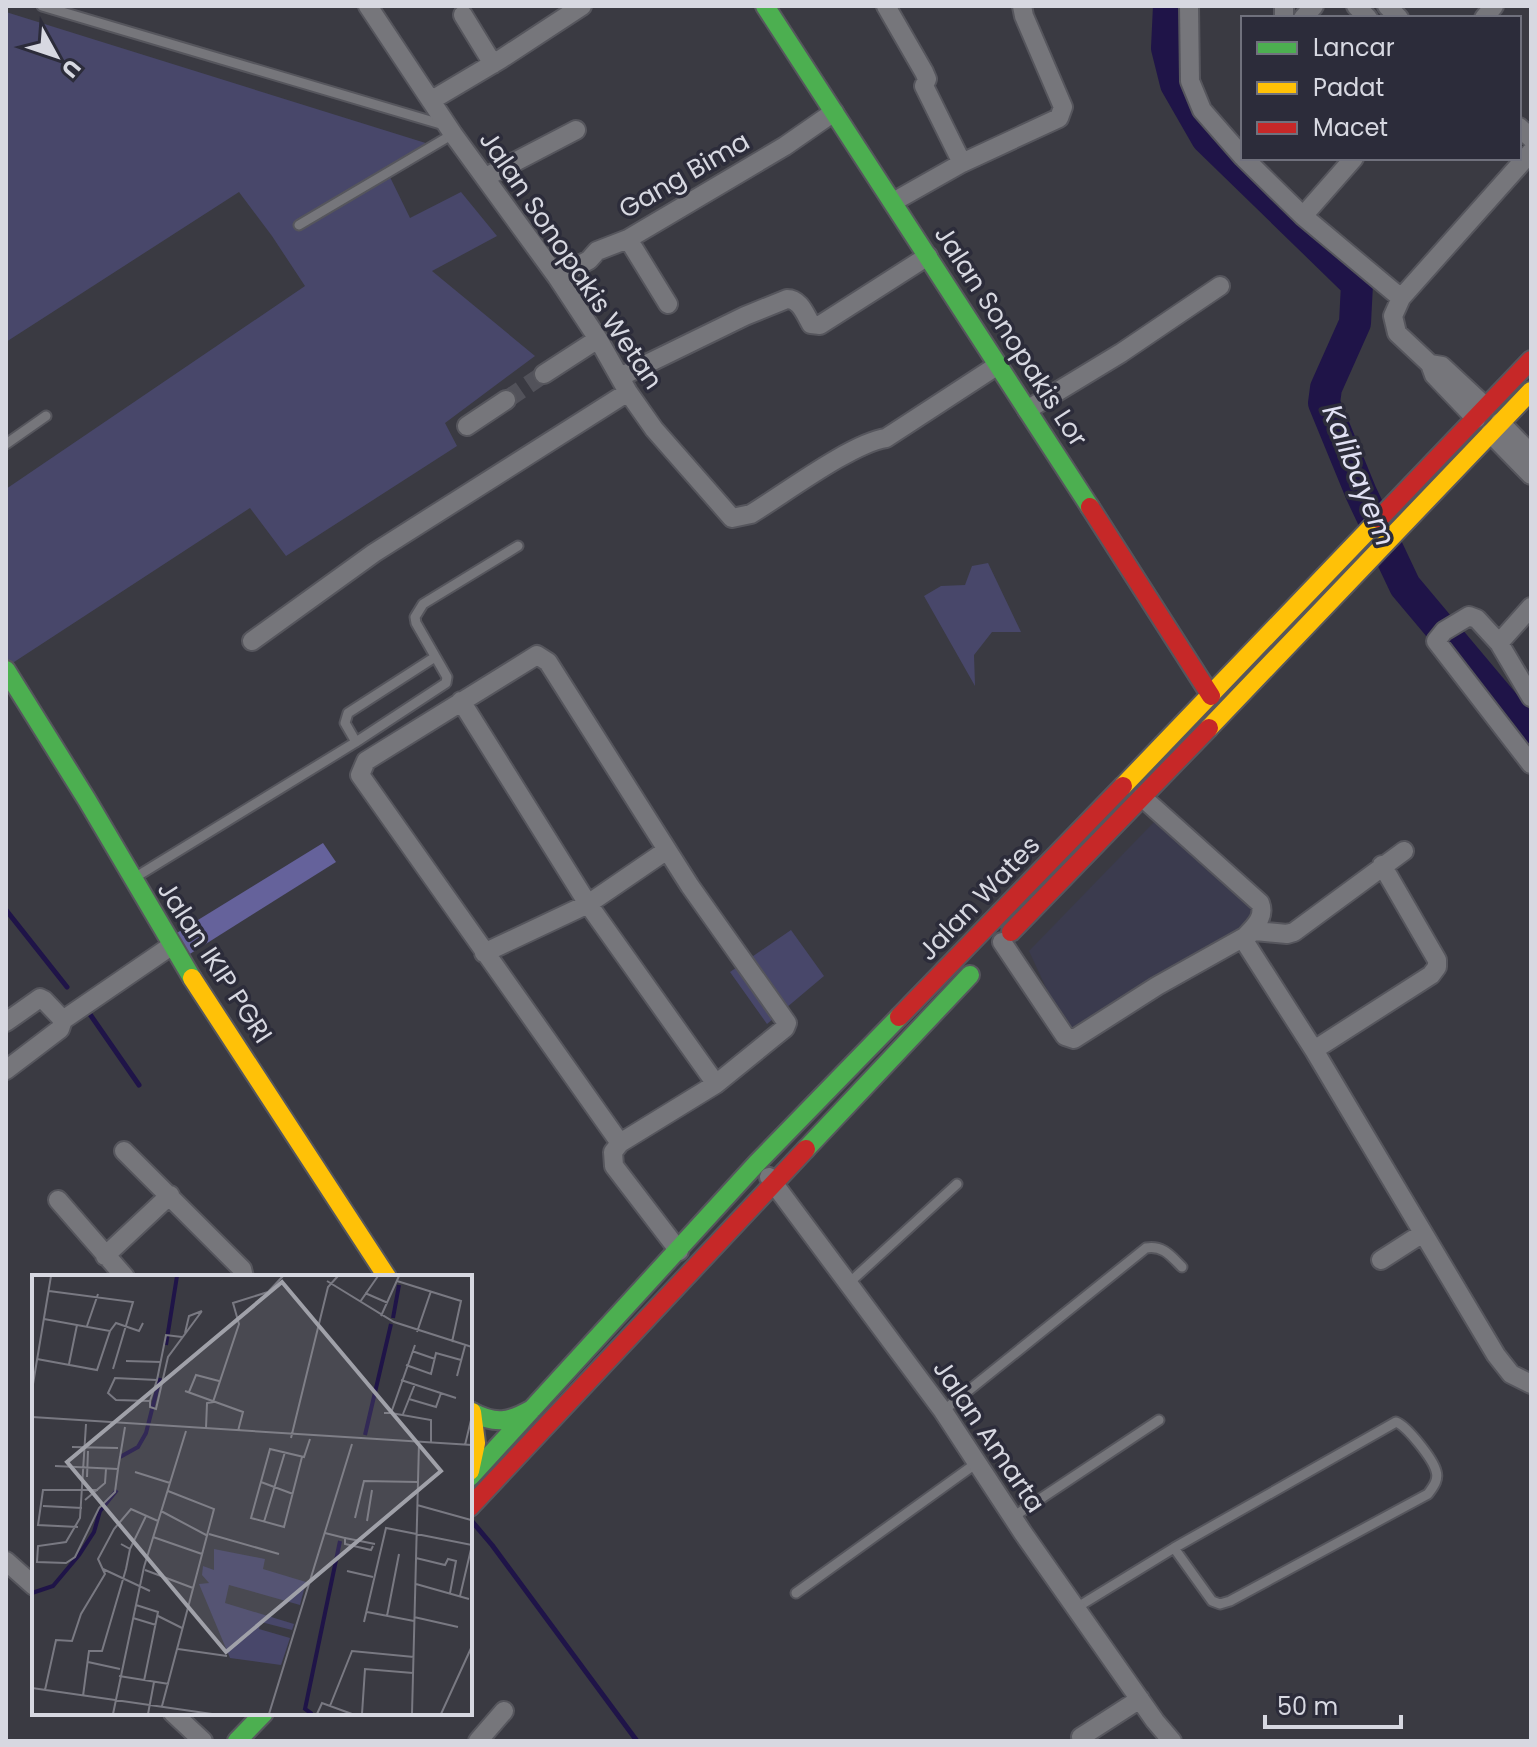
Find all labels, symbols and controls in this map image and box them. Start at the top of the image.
north arrow [16,16,96,96]
legend [1241,16,1521,160]
text: Lancar [1313,31,1395,64]
text: U [54,53,88,84]
text: Padat [1313,71,1384,104]
text: Macet [1313,111,1388,144]
street label: Gang Bima [612,123,756,227]
street label: Jalan Sonopakis Wetan [471,124,671,396]
street label: Jalan Sonopakis Lor [926,218,1096,454]
water label: Kalibayem [1312,399,1405,552]
street label: Jalan Wates [910,828,1048,968]
street label: Jalan IKIP PGRI [149,874,281,1050]
inset map [32,1275,472,1715]
street label: Jalan Amarta [924,1352,1054,1520]
scale bar [1265,1679,1401,1729]
text: 50 m [1277,1690,1338,1723]

